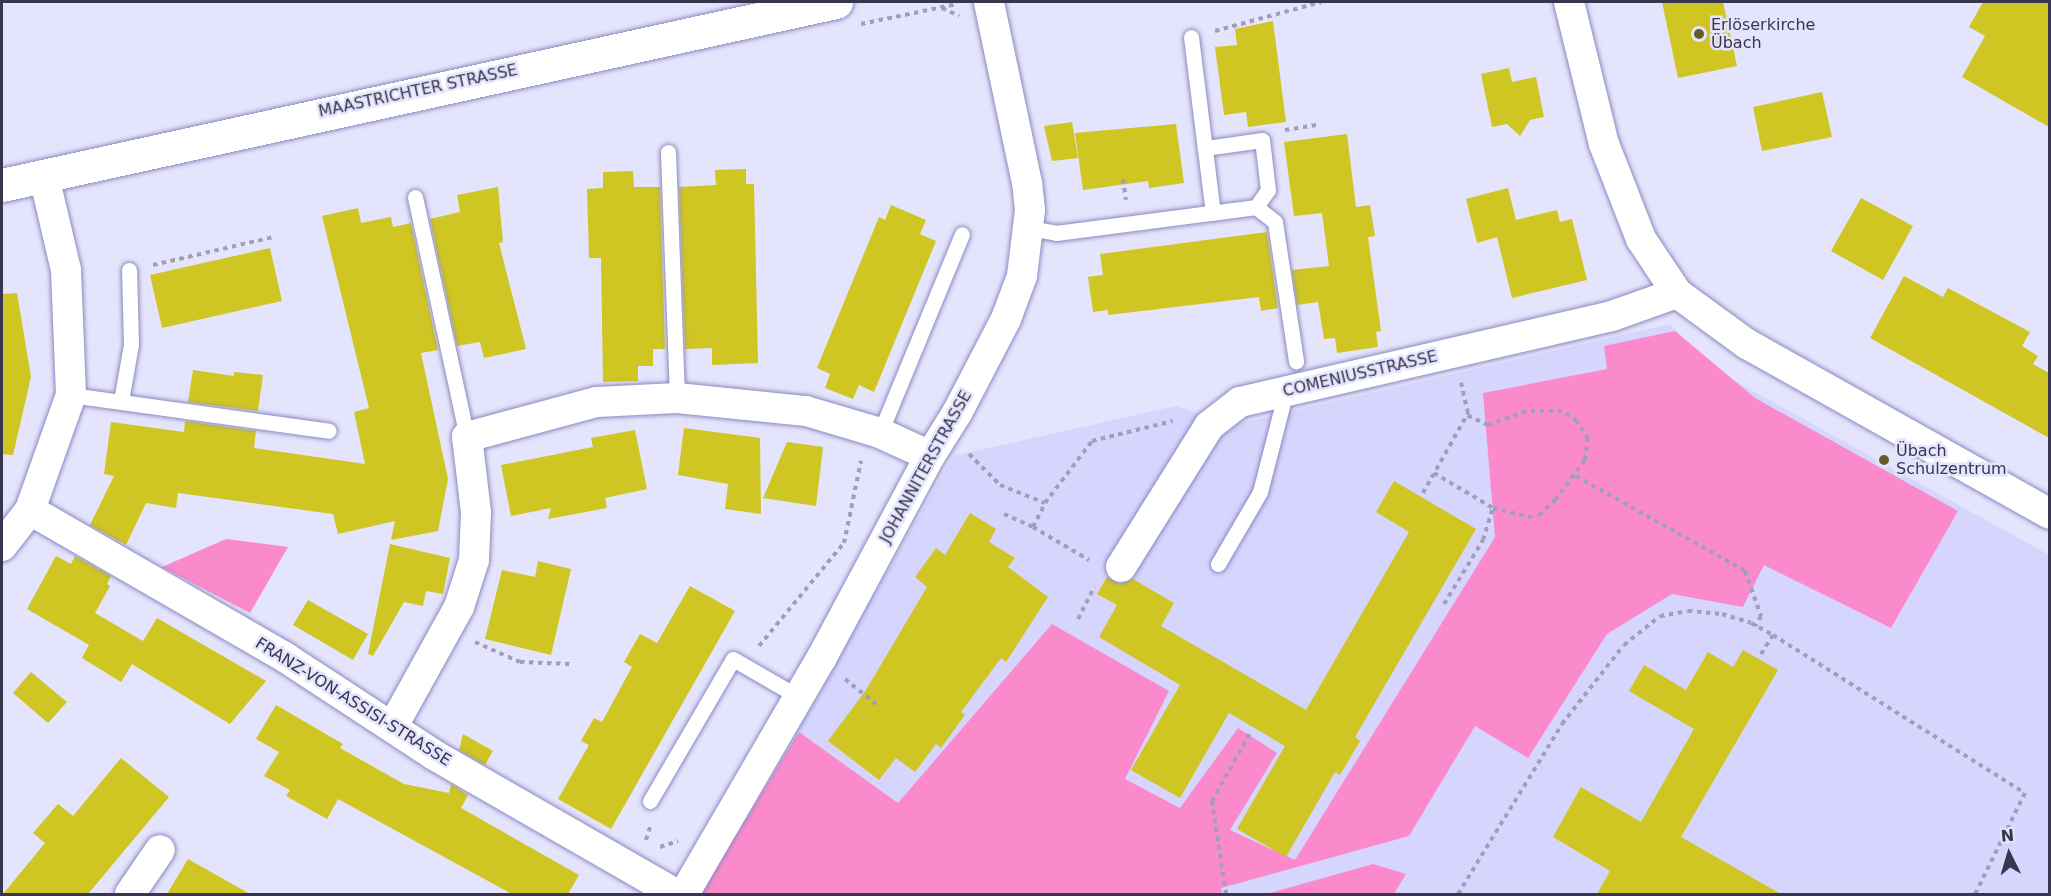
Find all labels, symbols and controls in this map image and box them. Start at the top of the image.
place label: Erlöserkirche Übach [1711,15,1815,53]
marker: Erlöserkirche Übach [1692,27,1706,41]
street label: MAASTRICHTER STRASSE [317,61,519,121]
street label: COMENIUSSTRASSE [1281,347,1439,401]
street label: JOHANNITERSTRASSE [876,387,976,547]
place label: Übach Schulzentrum [1896,441,2007,479]
marker: Übach Schulzentrum [1877,453,1891,467]
street label: FRANZ-VON-ASSISI-STRASSE [252,634,454,770]
north arrow [1979,824,2039,884]
text: N [2000,826,2015,846]

